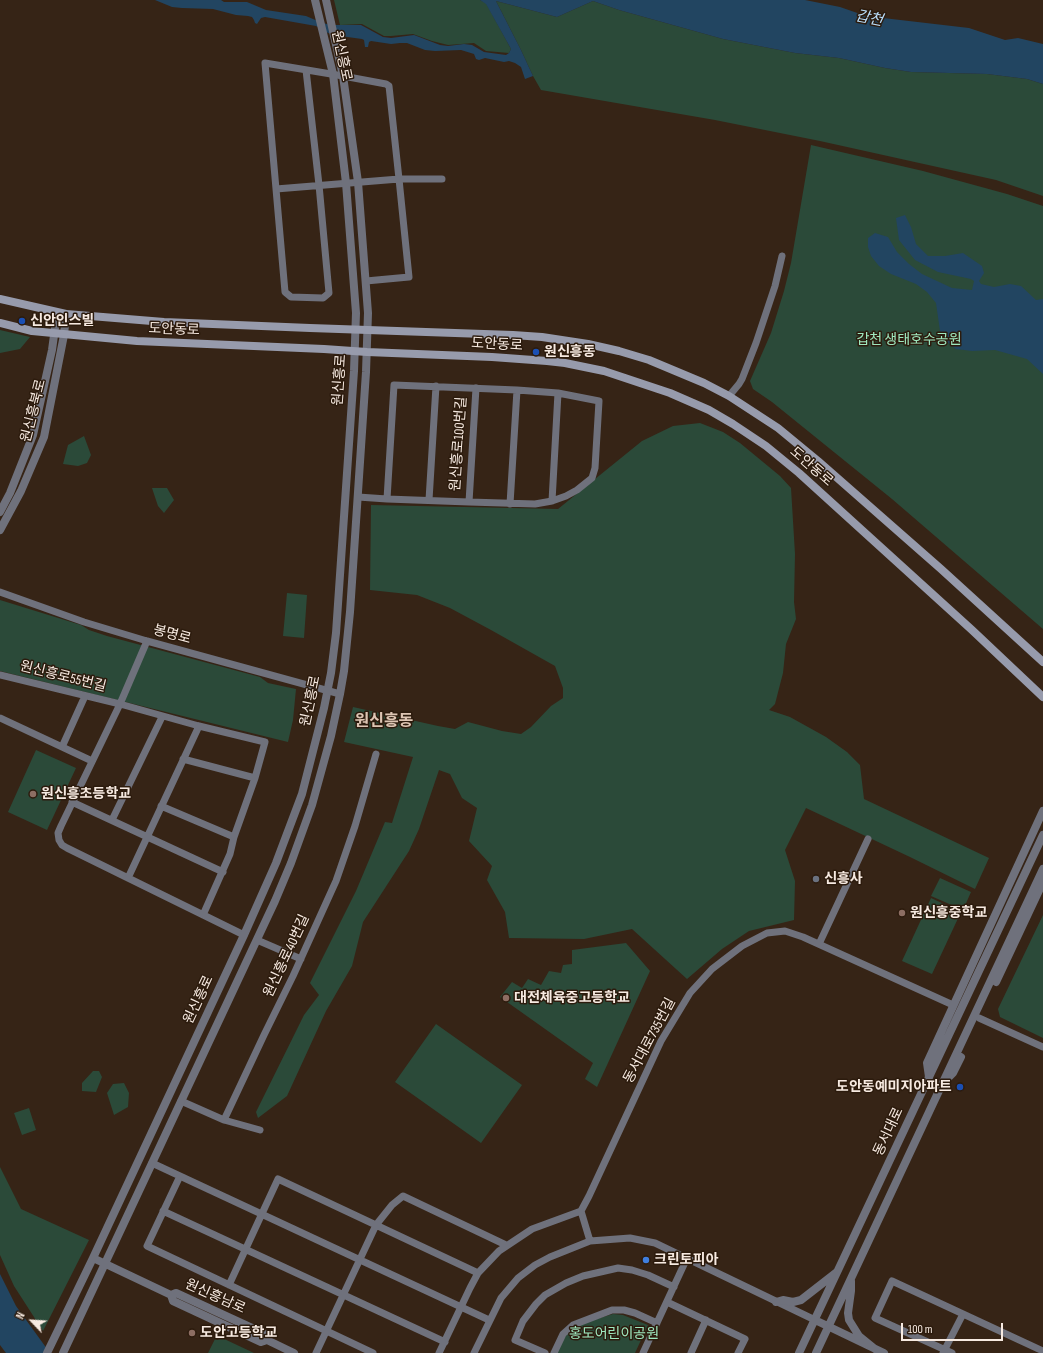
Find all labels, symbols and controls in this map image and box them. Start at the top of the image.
water label: 갑천 [854,8,884,30]
street label: 원신흥로 [327,29,355,83]
place label: 신안인스빌 [30,313,94,329]
marker: 신안인스빌 [17,316,27,326]
street label: 도안동로 [148,321,200,339]
park label: 갑천 생태호수공원 [856,332,962,348]
street label: 도안동로 [471,335,523,355]
place label: 원신흥동 [544,344,596,360]
marker: 원신흥동 [531,347,541,357]
street label: 원신흥로 [330,354,350,406]
street label: 원신흥북로 [18,378,50,444]
street label: 원신흥로100번길 [447,396,471,492]
street label: 도안동로 [786,444,836,490]
street label: 봉명로 [151,622,193,648]
street label: 원신흥로55번길 [18,658,108,696]
street label: 원신흥로 [297,674,325,728]
district label: 원신흥동 [355,712,413,732]
place label: 원신흥초등학교 [41,786,131,802]
marker: 원신흥초등학교 [28,789,38,799]
place label: 신흥사 [824,871,863,887]
marker: 신흥사 [811,874,821,884]
place label: 원신흥중학교 [910,905,987,921]
marker: 원신흥중학교 [897,908,907,918]
street label: 원신흥로40번길 [261,912,313,1000]
street label: 원신흥로 [181,973,217,1027]
place label: 대전체육중고등학교 [514,990,630,1006]
marker: 대전체육중고등학교 [501,993,511,1003]
street label: 동서대로735번길 [620,995,680,1087]
place label: 도안동예미지아파트 [836,1079,952,1095]
marker: 도안동예미지아파트 [955,1082,965,1092]
street label: 동서대로 [871,1105,907,1159]
place label: 크린토피아 [654,1252,718,1268]
marker: 크린토피아 [641,1255,651,1265]
street label: 원신흥남로 [182,1276,248,1318]
north arrow [12,1301,52,1341]
text: N [14,1310,28,1321]
scale bar [903,1315,1005,1341]
text: 100 m [908,1322,933,1337]
place label: 도안고등학교 [200,1325,277,1341]
park label: 홍도어린이공원 [569,1326,659,1342]
marker: 도안고등학교 [187,1328,197,1338]

